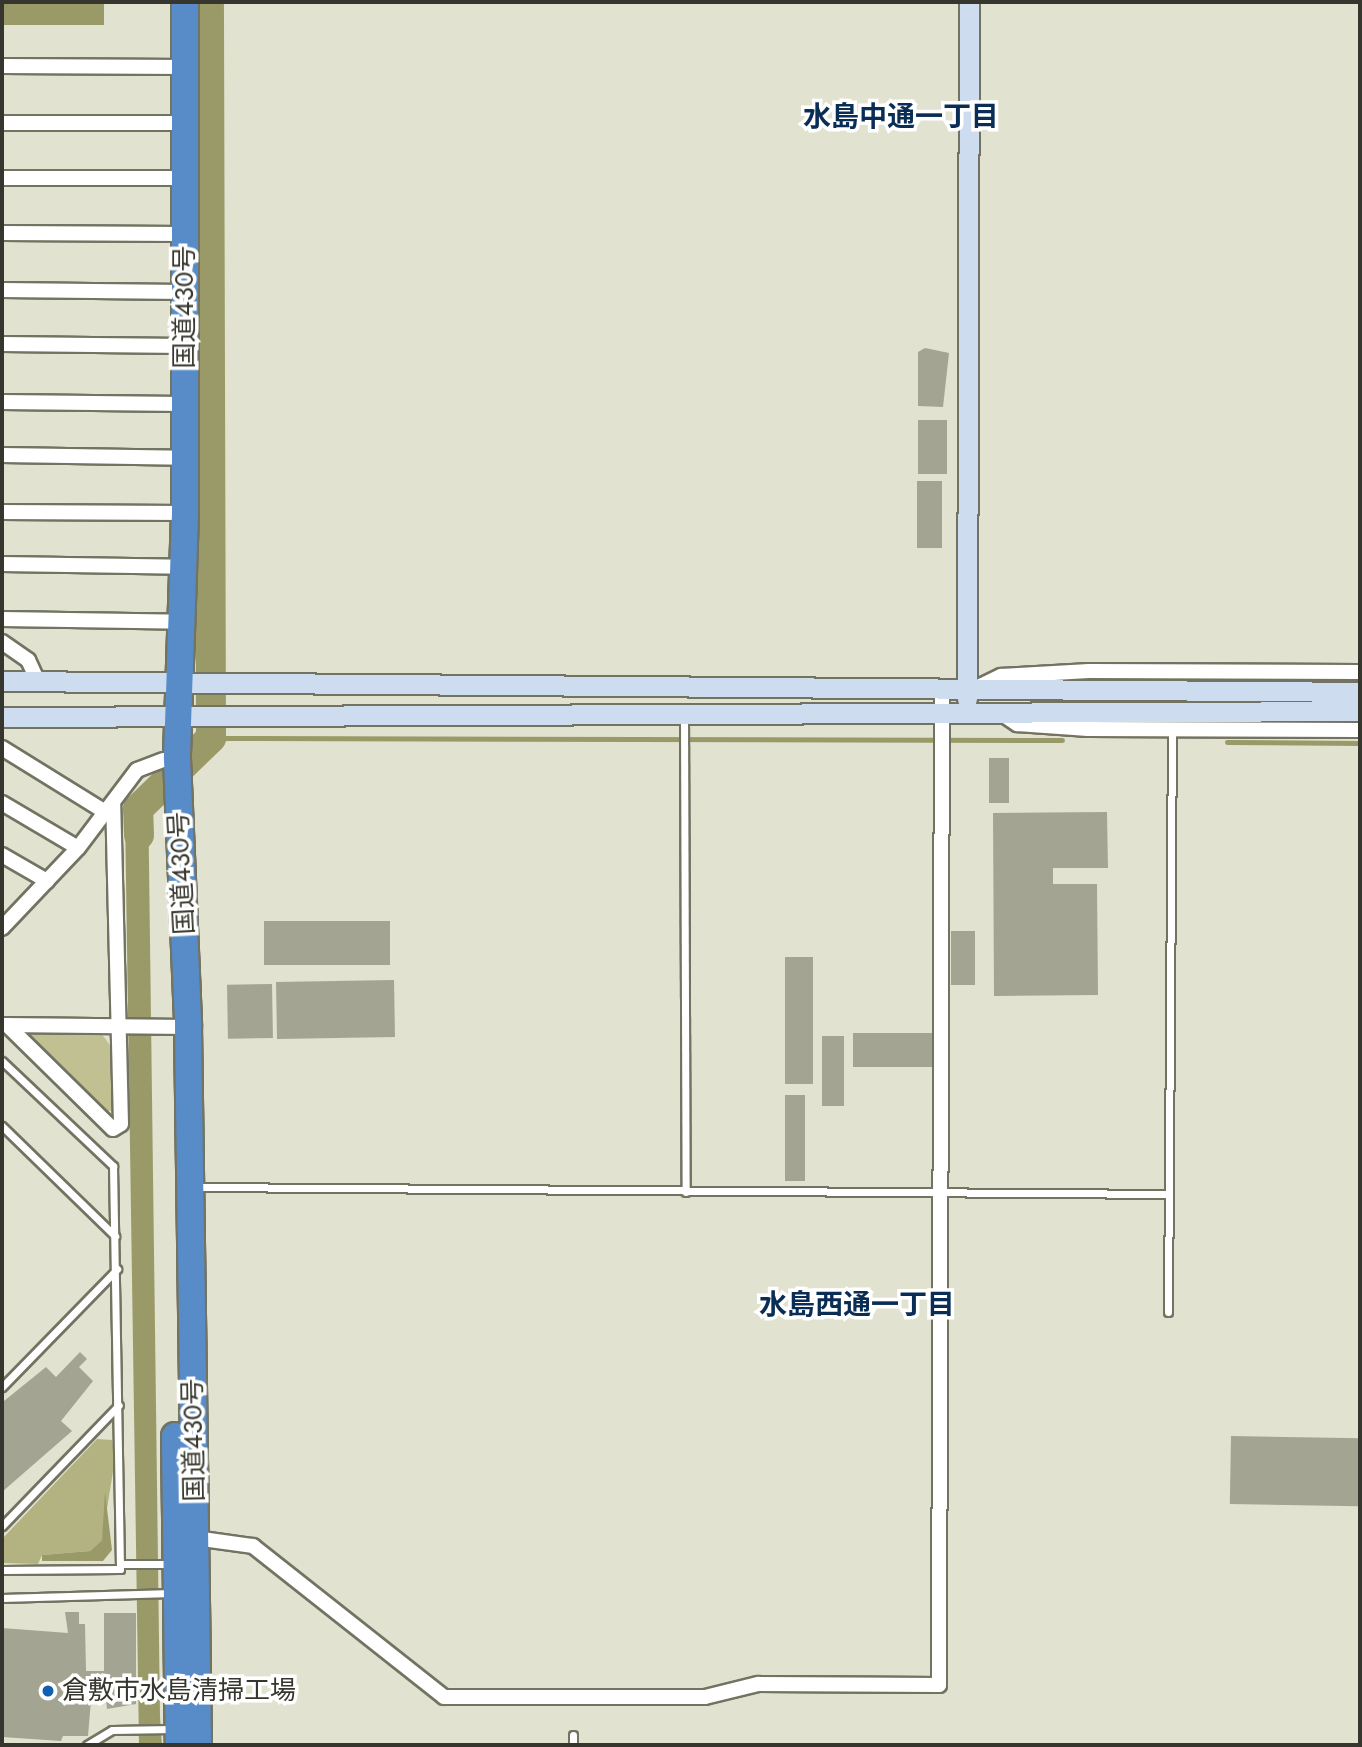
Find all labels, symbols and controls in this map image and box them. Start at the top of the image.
district label: 水島中通一丁目 [803,100,999,134]
street label: 国道430号 [169,246,201,368]
street label: 国道430号 [163,811,201,935]
district label: 水島西通一丁目 [759,1288,955,1322]
street label: 国道430号 [177,1378,211,1502]
place label: 倉敷市水島清掃工場 [62,1675,296,1707]
marker: 倉敷市水島清掃工場 [40,1683,56,1699]

